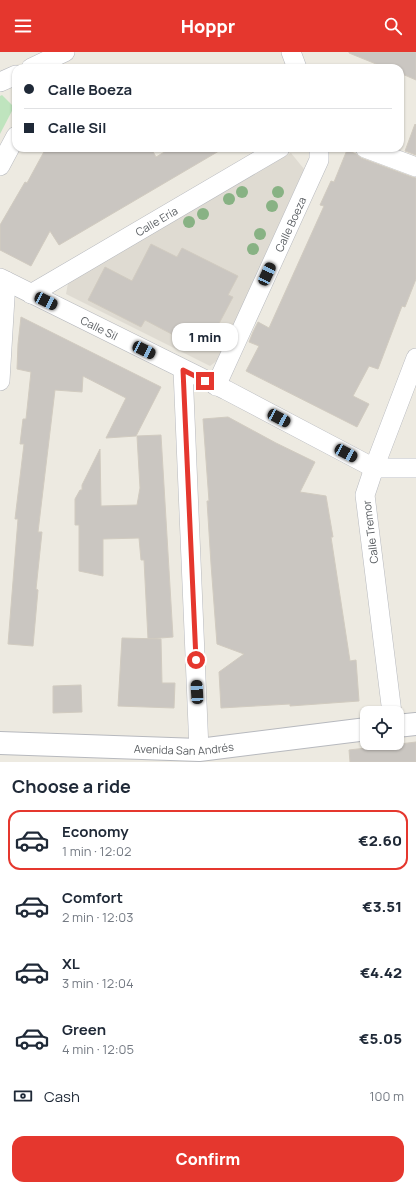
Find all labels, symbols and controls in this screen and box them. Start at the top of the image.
text: Hoppr [181,14,235,38]
icon: menu [12,15,34,37]
icon: search [382,15,404,37]
text: Calle Boeza [48,79,132,100]
text: Calle Sil [48,117,106,138]
street label: Calle Boeza [271,194,309,254]
street label: Calle Ería [132,202,180,239]
car [256,261,278,287]
car [33,290,59,312]
street label: Calle Sil [78,312,121,343]
callout: 1 min [172,323,238,351]
text: 1 min [189,328,221,346]
car [131,339,157,361]
route end [196,372,214,390]
car [266,407,292,429]
car [333,442,359,464]
street label: Calle Tremor [359,499,381,565]
route start [187,651,205,669]
car [190,680,204,704]
map controls [360,706,404,750]
button: locate [360,706,404,750]
street label: Avenida San Andrés [134,738,235,758]
text: Choose a ride [12,774,131,798]
text: Economy [62,821,129,842]
icon: car [14,822,50,858]
text: €2.60 [358,830,402,851]
text: 1 min · 12:02 [62,842,131,860]
text: Comfort [62,887,123,908]
icon: car [14,888,50,924]
text: €3.51 [362,896,402,917]
text: 2 min · 12:03 [62,908,133,926]
text: XL [62,953,80,974]
icon: car [14,954,50,990]
text: €4.42 [360,962,402,983]
text: 3 min · 12:04 [62,974,134,992]
text: Green [62,1019,106,1040]
icon: car [14,1020,50,1056]
text: €5.05 [359,1028,402,1049]
text: 4 min · 12:05 [62,1040,134,1058]
icon: cash [12,1085,34,1107]
text: Cash [44,1086,80,1107]
text: 100 m [369,1087,404,1105]
button: Confirm [12,1136,404,1182]

